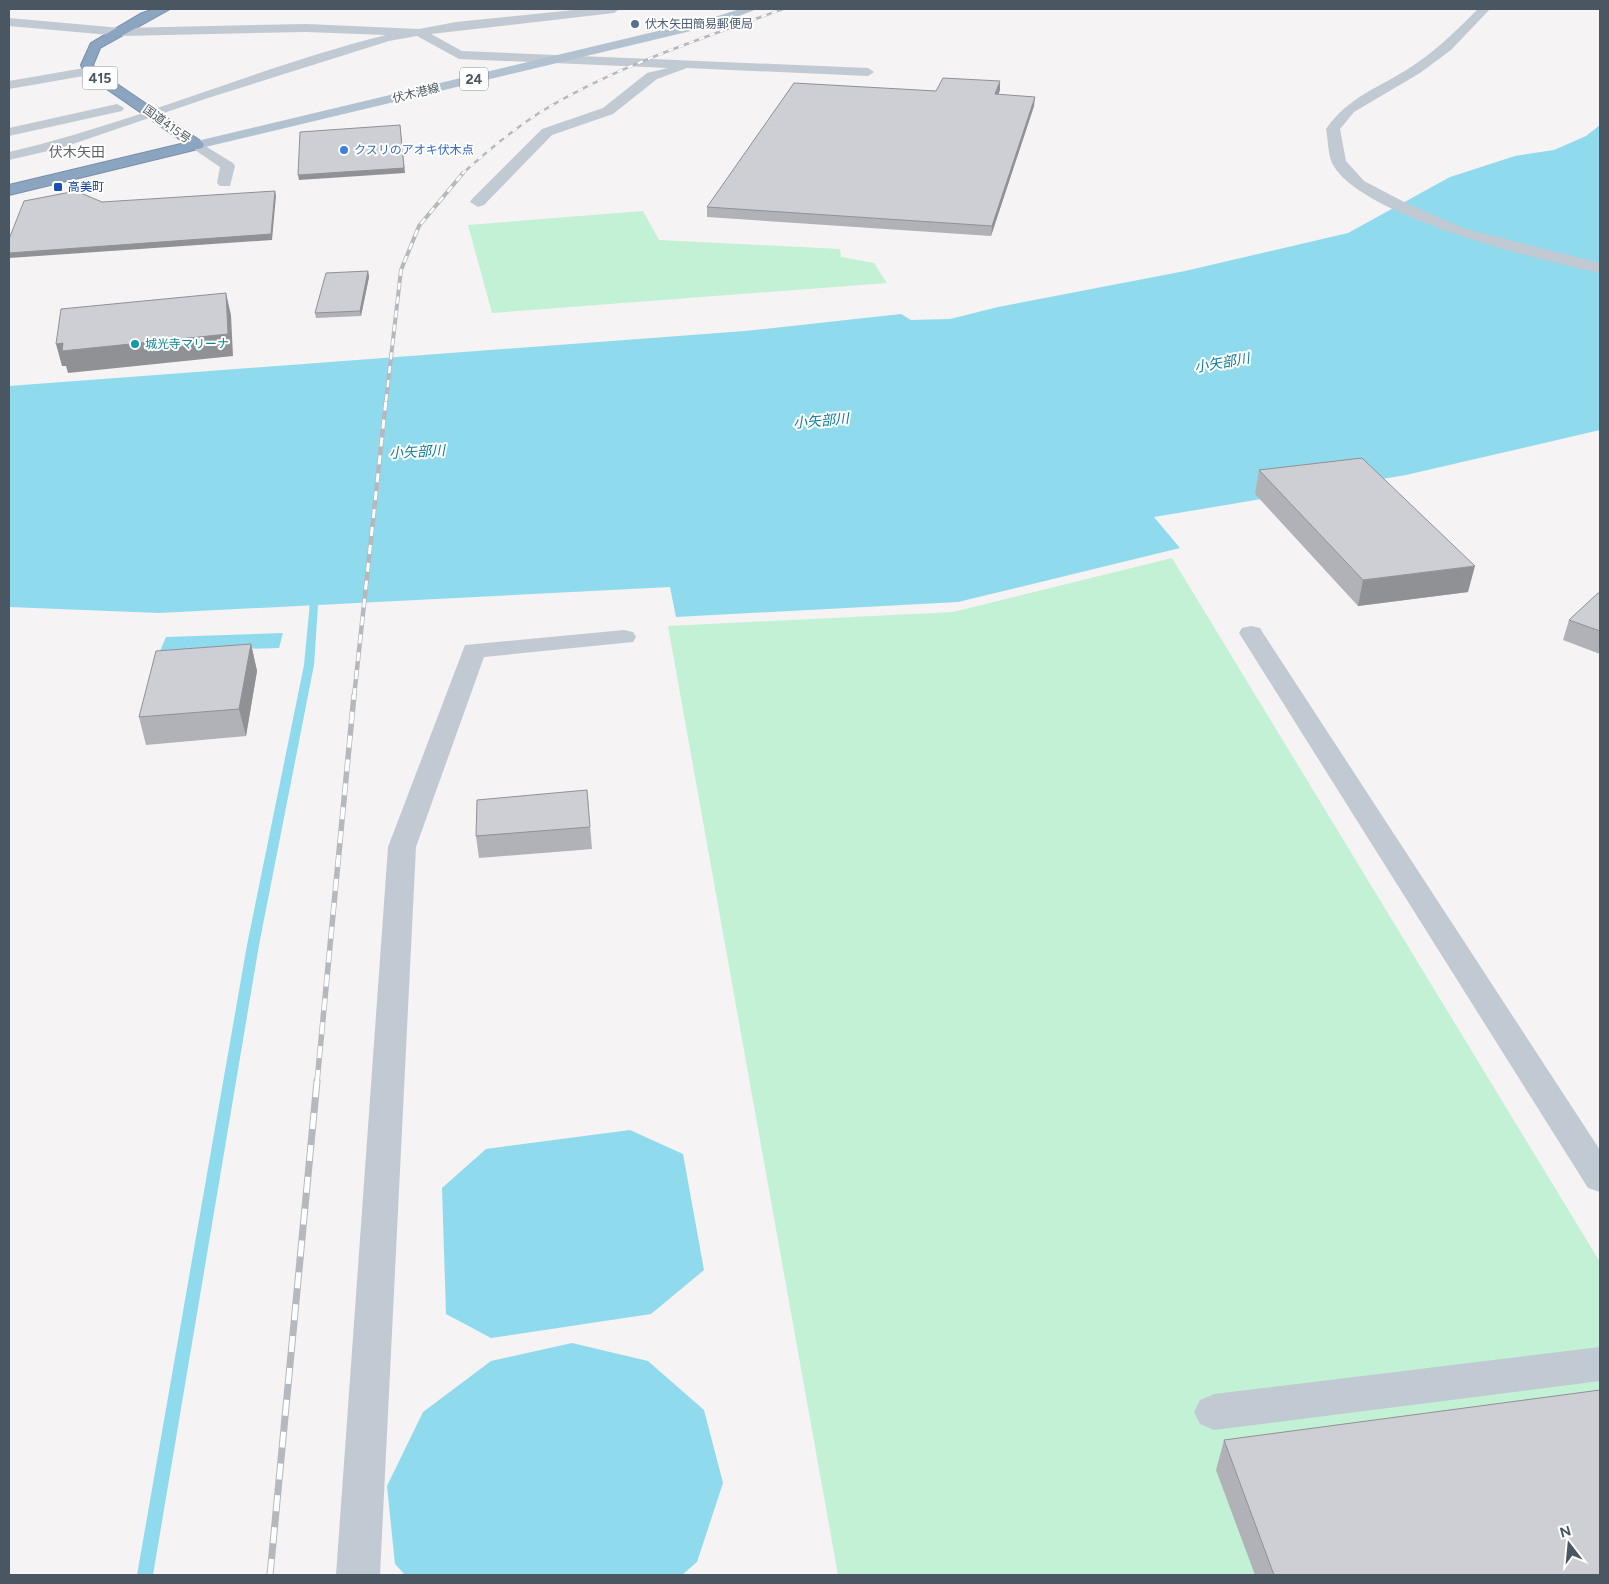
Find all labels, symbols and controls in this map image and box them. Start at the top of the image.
place label: 伏木矢田簡易郵便局 [645,17,753,31]
marker: 伏木矢田簡易郵便局 [629,18,641,30]
road number: 415 [82,66,118,90]
road number: 24 [460,68,488,90]
street label: 伏木港線 [391,80,441,106]
street label: 国道415号 [141,102,193,146]
place label: クスリのアオキ伏木点 [354,143,474,157]
district label: 伏木矢田 [49,144,105,161]
marker: クスリのアオキ伏木点 [338,144,350,156]
place label: 高美町 [68,180,104,194]
marker: 高美町 [52,181,64,193]
place label: 城光寺マリーナ [145,337,229,351]
marker: 城光寺マリーナ [129,338,141,350]
water label: 小矢部川 [1193,349,1253,376]
water label: 小矢部川 [792,410,852,432]
water label: 小矢部川 [389,442,447,462]
north arrow [1544,1519,1594,1569]
text: N [1558,1522,1573,1542]

